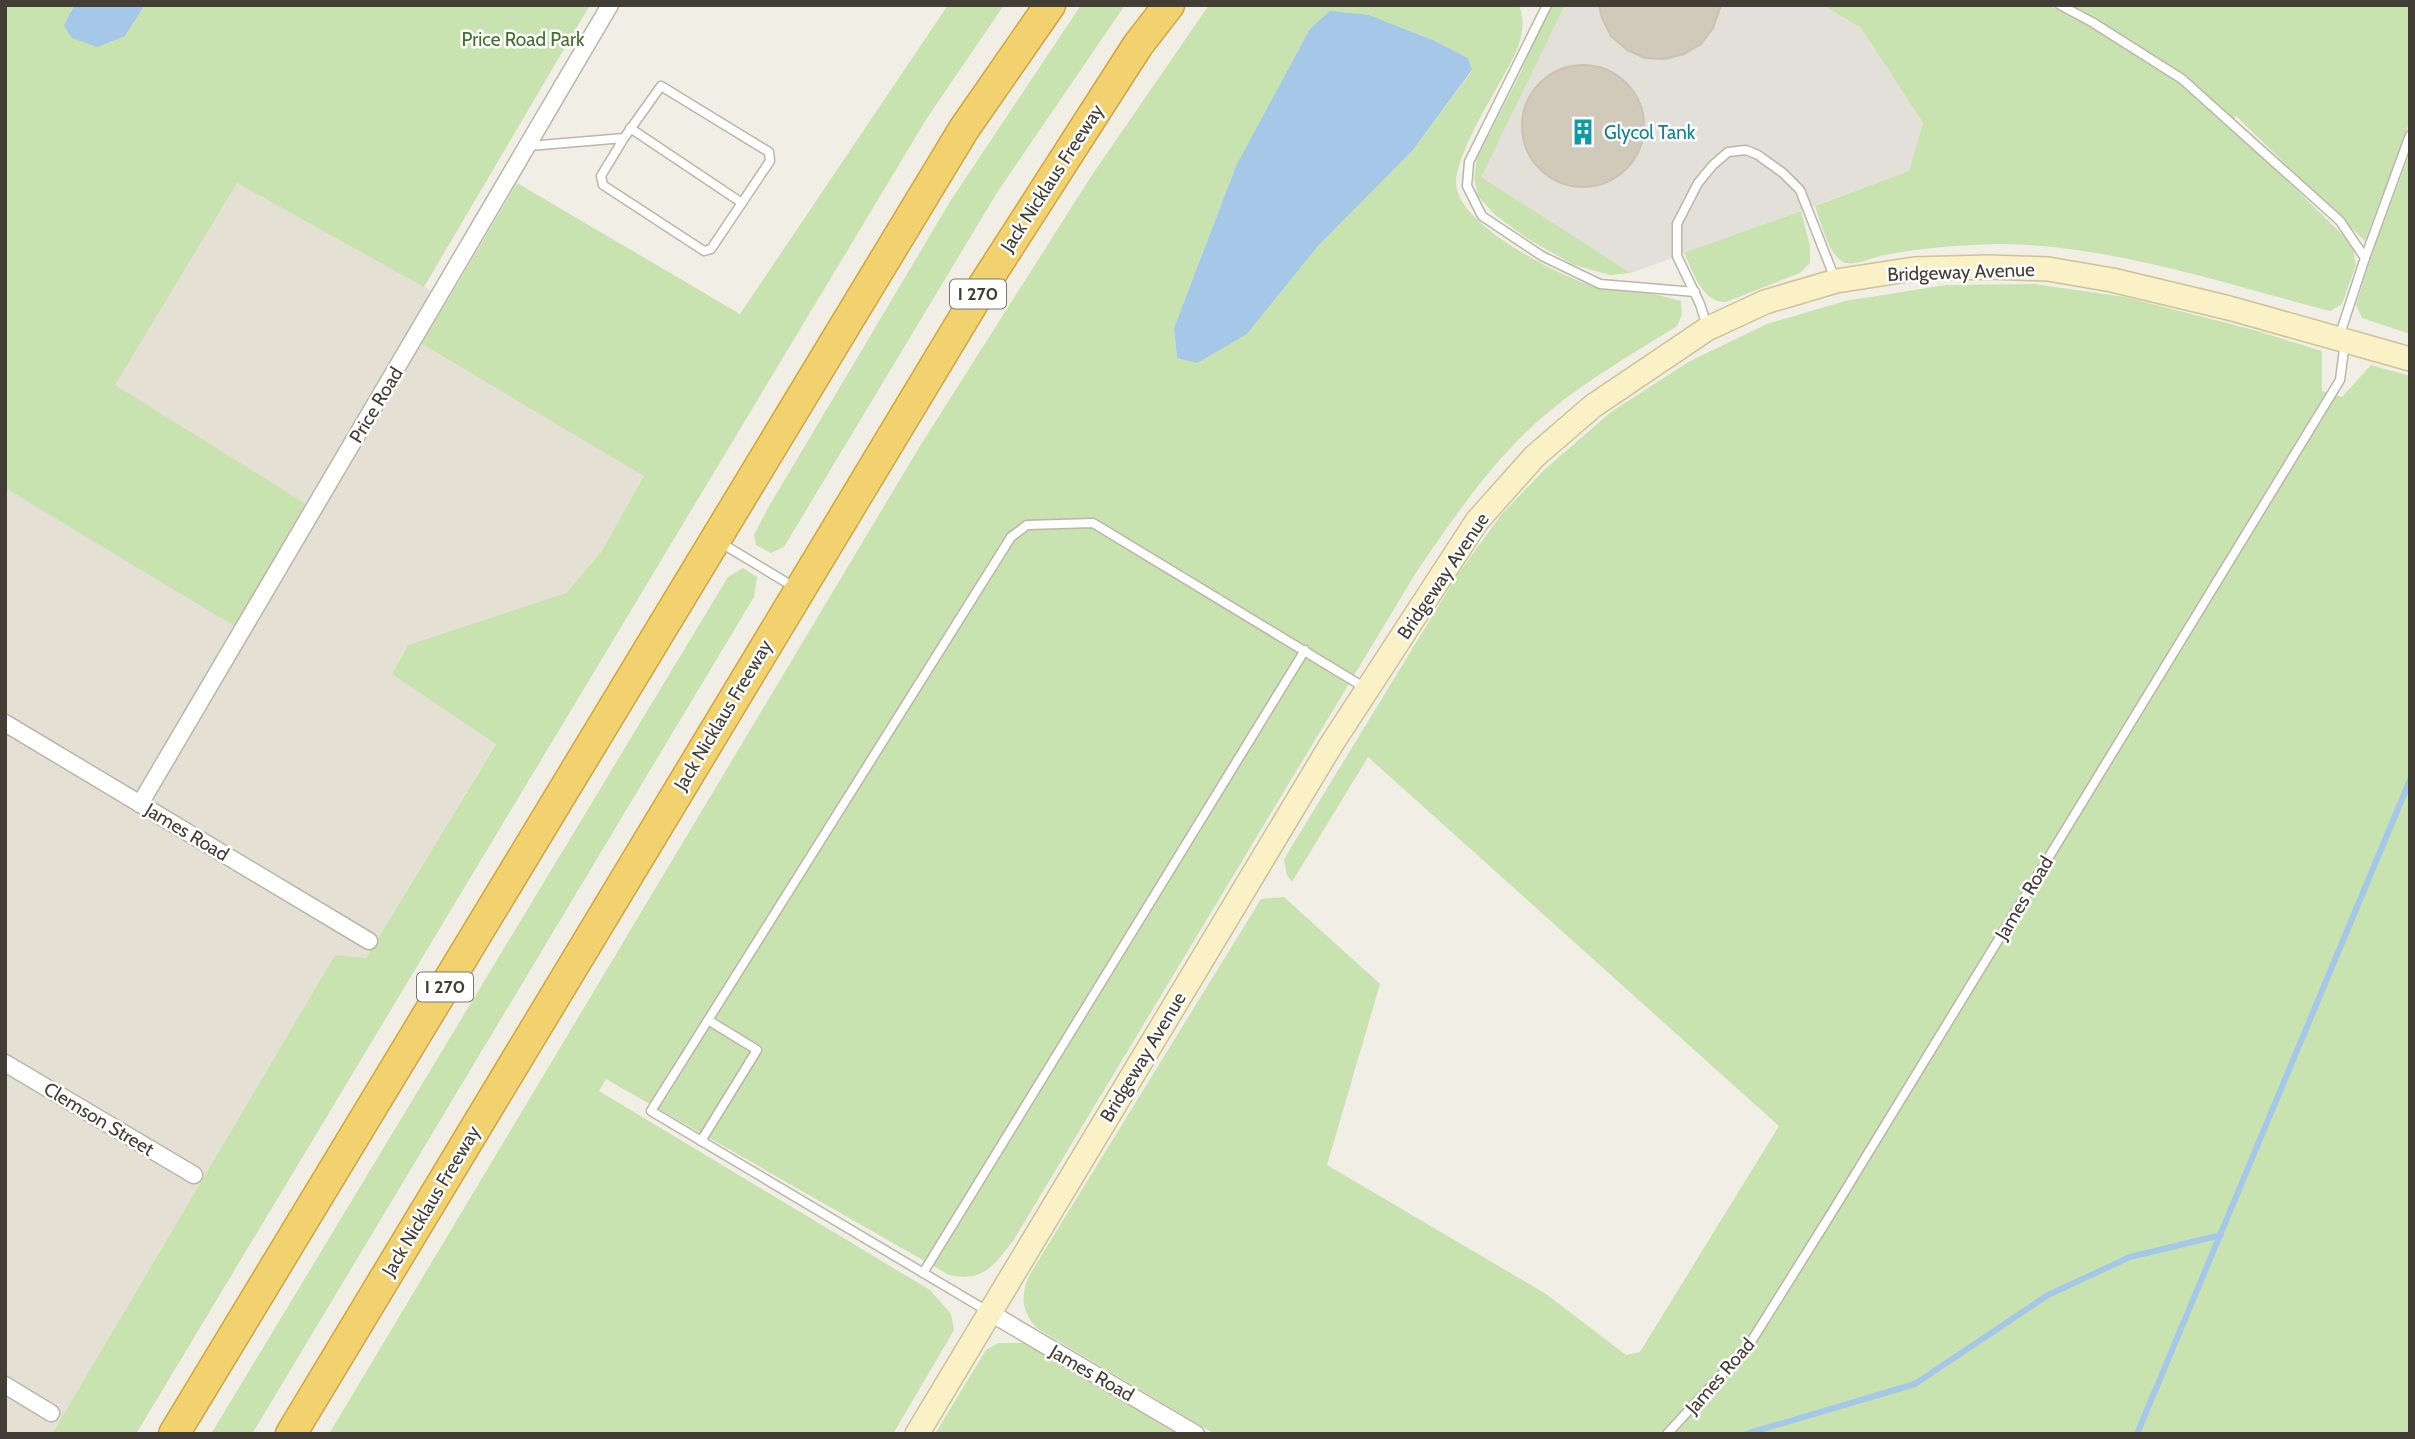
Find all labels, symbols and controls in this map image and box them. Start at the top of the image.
park label: Price Road Park [462,28,585,51]
street label: Jack Nicklaus Freeway [995,99,1109,257]
building icon: Glycol Tank [1568,117,1598,147]
place label: Glycol Tank [1604,121,1696,144]
street label: Bridgeway Avenue [1887,258,2035,286]
road number: I 270 [950,280,1006,308]
street label: Price Road [344,363,408,447]
street label: Bridgeway Avenue [1392,508,1494,644]
street label: Jack Nicklaus Freeway [668,635,777,795]
street label: James Road [140,798,233,866]
street label: James Road [1990,852,2058,945]
road number: I 270 [417,972,473,1002]
street label: Bridgeway Avenue [1095,988,1191,1126]
street label: Clemson Street [40,1077,159,1161]
street label: Jack Nicklaus Freeway [376,1121,485,1281]
street label: James Road [1680,1333,1759,1420]
street label: James Road [1045,1339,1138,1406]

